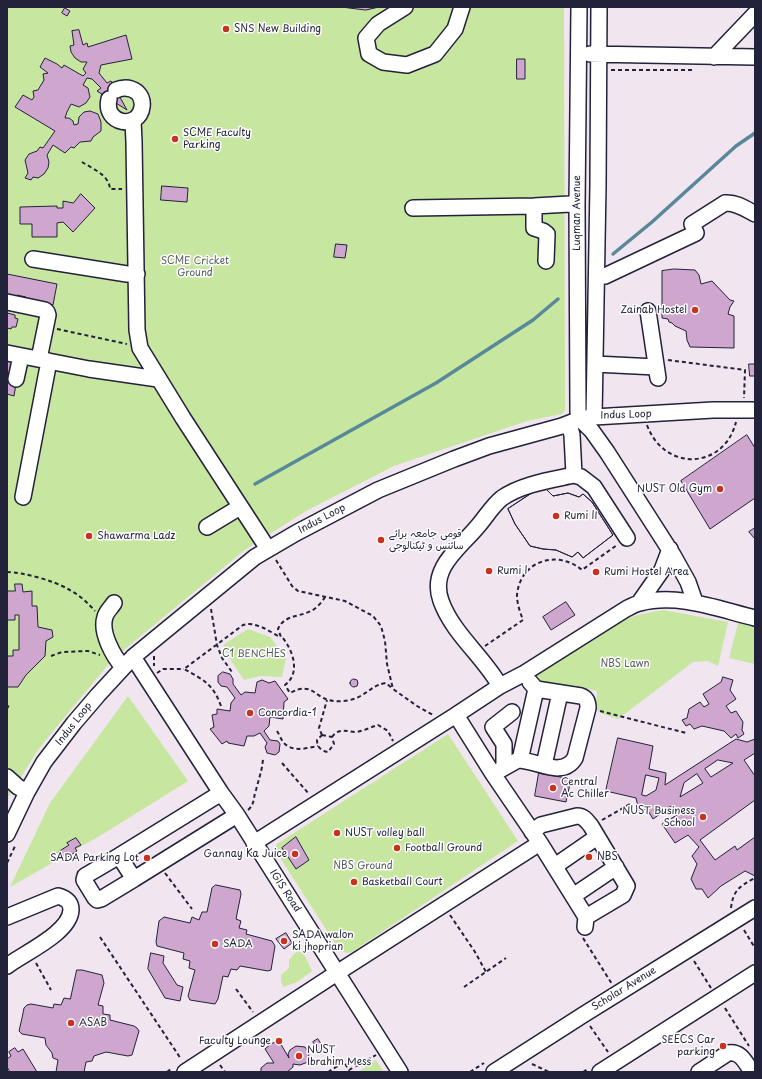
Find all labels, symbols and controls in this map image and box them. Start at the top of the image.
place label: SNS New Building [234,23,321,35]
marker: SNS New Building [221,24,231,34]
place label: SCME Faculty Parking [183,127,251,150]
marker: SCME Faculty Parking [170,134,180,144]
street label: Luqman Avenue [571,175,583,251]
park label: SCME Cricket Ground [161,255,229,278]
place label: Zainab Hostel [621,304,687,316]
marker: Zainab Hostel [690,305,700,315]
street label: Indus Loop [600,408,652,422]
place label: NUST Old Gym [637,483,712,495]
marker: NUST Old Gym [715,484,725,494]
street label: Indus Loop [296,502,348,536]
place label: Rumi II [564,510,598,522]
marker: Rumi II [551,511,561,521]
place label: قومی جامعہ برائے سائنس و ٹیکنالوجی [389,528,464,552]
place label: Shawarma Ladz [97,530,175,542]
marker: Shawarma Ladz [84,531,94,541]
marker: قومی جامعہ برائے سائنس و ٹیکنالوجی [376,535,386,545]
place label: Rumi I [497,565,528,577]
marker: Rumi I [484,566,494,576]
place label: Rumi Hostel Area [604,566,689,578]
marker: Rumi Hostel Area [591,567,601,577]
park label: C1 BENCHES [222,648,286,660]
park label: NBS Lawn [600,658,650,670]
street label: Indus Loop [53,700,95,748]
place label: Concordia-1 [258,707,317,719]
marker: Concordia-1 [245,708,255,718]
place label: Central Ac Chiller [561,776,609,800]
marker: Central Ac Chiller [548,783,558,793]
place label: NUST Business School [622,805,695,828]
marker: NUST Business School [698,812,708,822]
place label: NUST volley ball [345,827,425,839]
marker: NUST volley ball [332,828,342,838]
place label: Football Ground [405,842,482,854]
marker: Football Ground [392,843,402,853]
place label: Gannay Ka Juice [203,848,287,860]
marker: Gannay Ka Juice [290,849,300,859]
place label: NBS [597,851,618,863]
place label: SADA Parking Lot [50,852,139,864]
marker: NBS [584,852,594,862]
marker: SADA Parking Lot [142,853,152,863]
park label: NBS Ground [333,860,393,872]
street label: IGIS Road [267,868,303,914]
place label: Basketball Court [362,876,443,888]
marker: Basketball Court [349,877,359,887]
place label: SADA walon ki jhoprian [292,929,354,952]
marker: SADA walon ki jhoprian [279,936,289,946]
place label: SADA [223,938,253,950]
marker: SADA [210,939,220,949]
street label: Scholar Avenue [590,964,658,1014]
place label: ASAB [79,1017,107,1029]
marker: ASAB [66,1018,76,1028]
place label: SEECS Car parking [662,1034,715,1058]
place label: Faculty Lounge [199,1035,271,1047]
marker: Faculty Lounge [274,1036,284,1046]
marker: SEECS Car parking [718,1041,728,1051]
place label: NUST Ibrahim Mess [307,1044,371,1068]
marker: NUST Ibrahim Mess [294,1051,304,1061]

